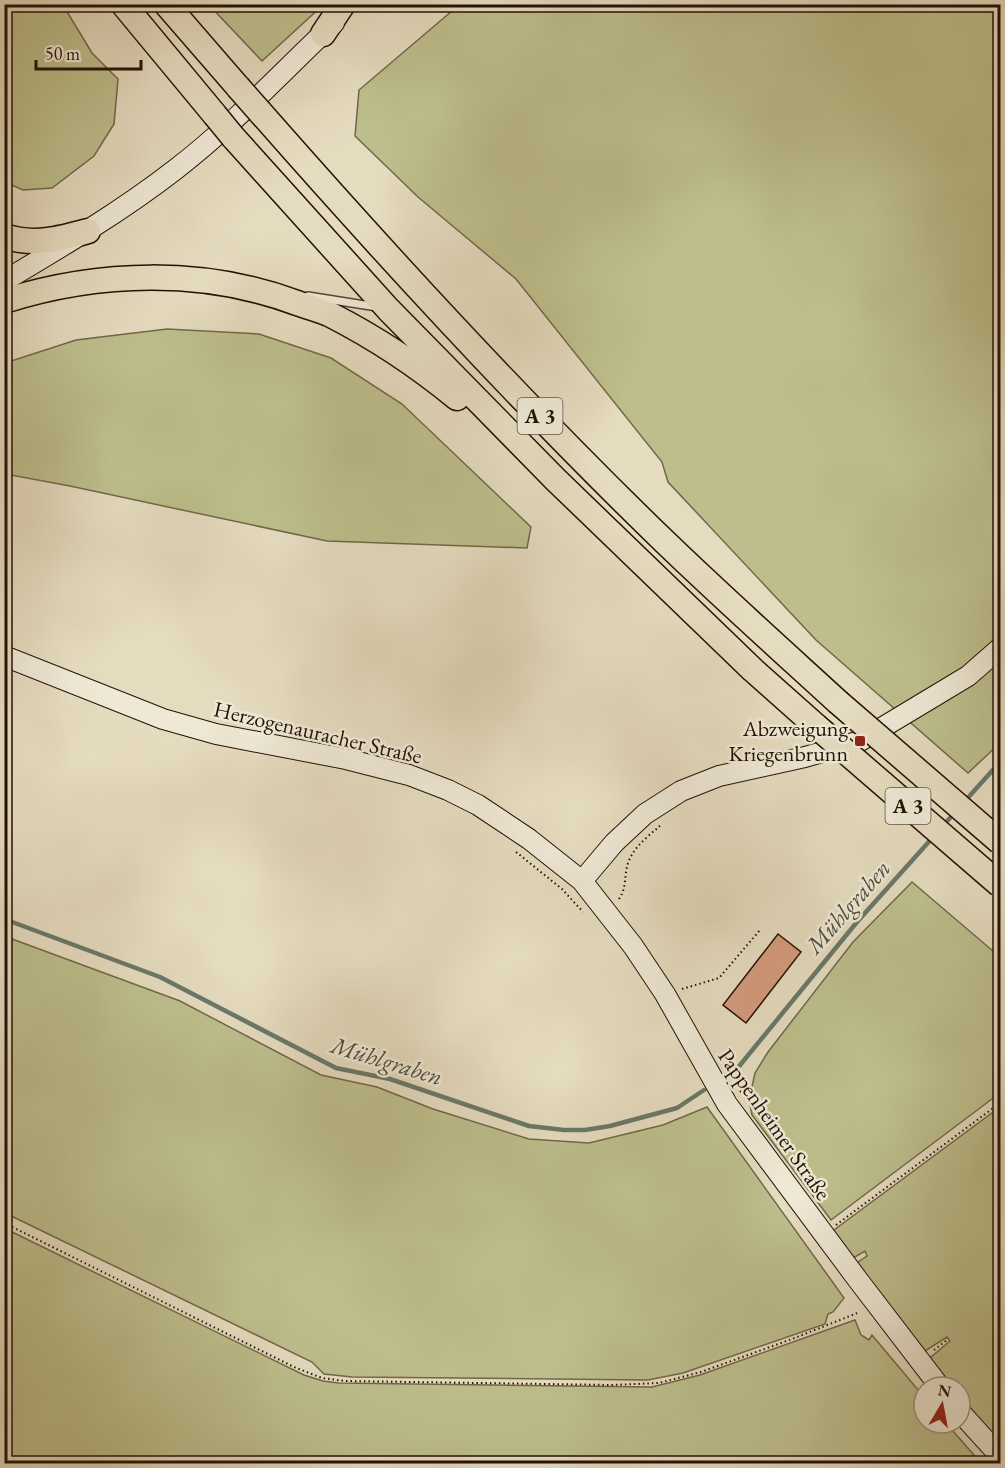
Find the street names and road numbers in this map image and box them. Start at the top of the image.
road number: A 3 [518,398,562,434]
street label: Herzogenauracher Straße [211,694,425,771]
road number: A 3 [886,788,930,824]
street label: Pappenheimer Straße [712,1043,838,1206]

